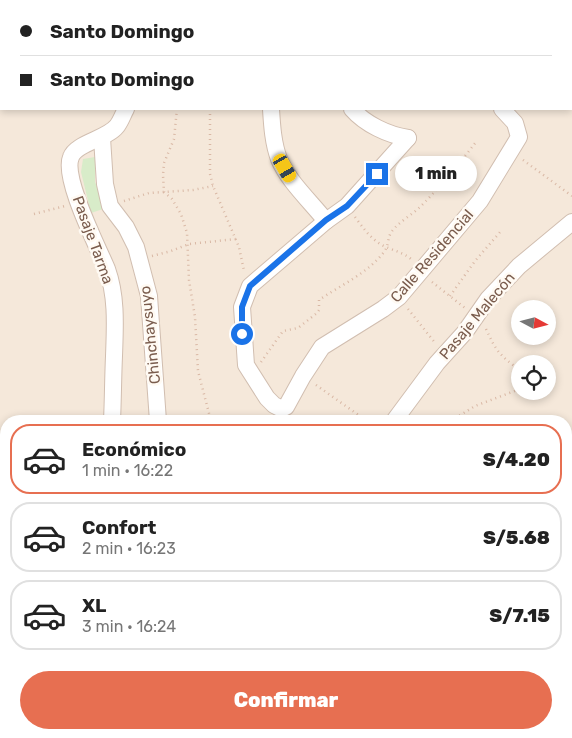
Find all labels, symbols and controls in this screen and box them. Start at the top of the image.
text: Santo Domingo [50,20,194,43]
text: Santo Domingo [50,68,194,91]
car [271,151,298,185]
callout: 1 min [394,156,477,192]
route end [366,163,388,185]
text: 1 min [415,164,457,183]
street label: Pasaje Tarma [69,194,117,286]
street label: Calle Residencial [387,206,477,306]
street label: Pasaje Malecón [435,269,519,363]
street label: Chinchaysuyo [136,285,164,385]
north arrow [511,300,556,345]
map controls [511,300,556,400]
route start [231,323,253,345]
button: locate [511,355,556,400]
icon: car [22,437,67,482]
text: Económico [82,438,186,461]
text: S/4.20 [483,448,550,471]
text: 1 min · 16:22 [82,461,173,480]
icon: car [22,515,67,560]
text: Confort [82,516,156,539]
text: S/5.68 [483,526,550,549]
text: 2 min · 16:23 [82,539,176,558]
icon: car [22,593,67,638]
text: XL [82,594,106,617]
text: S/7.15 [489,604,550,627]
text: 3 min · 16:24 [82,617,176,636]
button: Confirmar [20,671,552,729]

